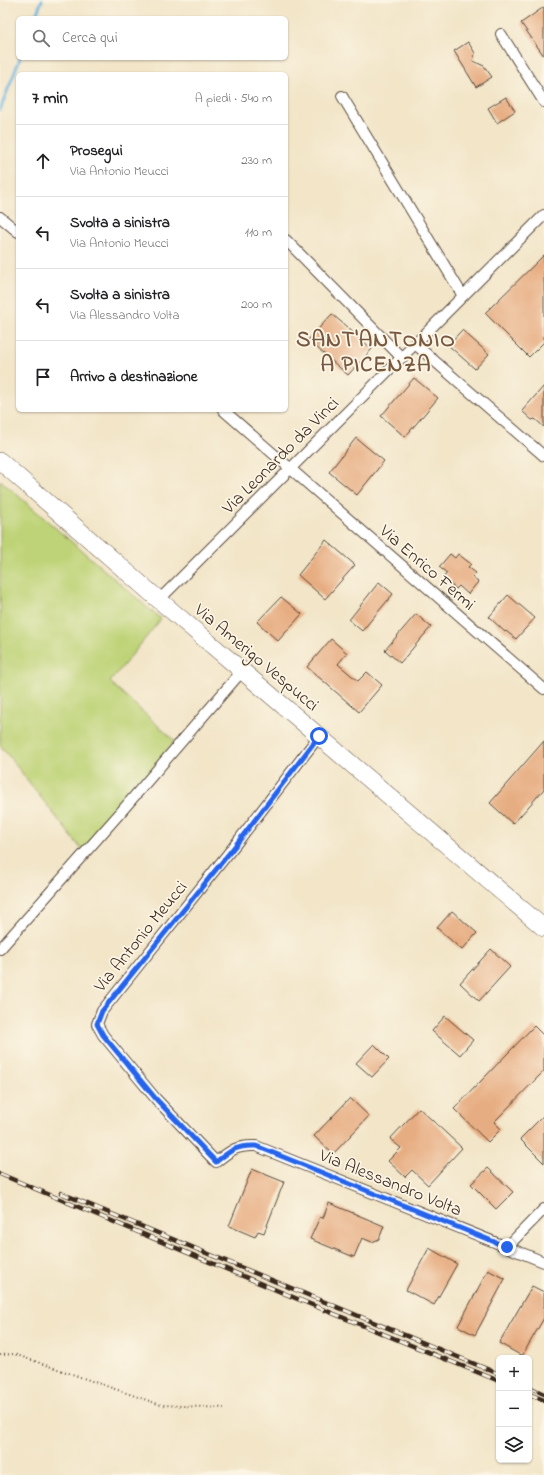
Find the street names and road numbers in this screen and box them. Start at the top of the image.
street label: Via Leonardo da Vinci [216,392,346,522]
street label: Via Enrico Fermi [372,519,480,618]
street label: Via Amerigo Vespucci [186,598,324,719]
street label: Via Antonio Meucci [88,876,195,999]
street label: Via Alessandro Volta [314,1143,465,1224]

